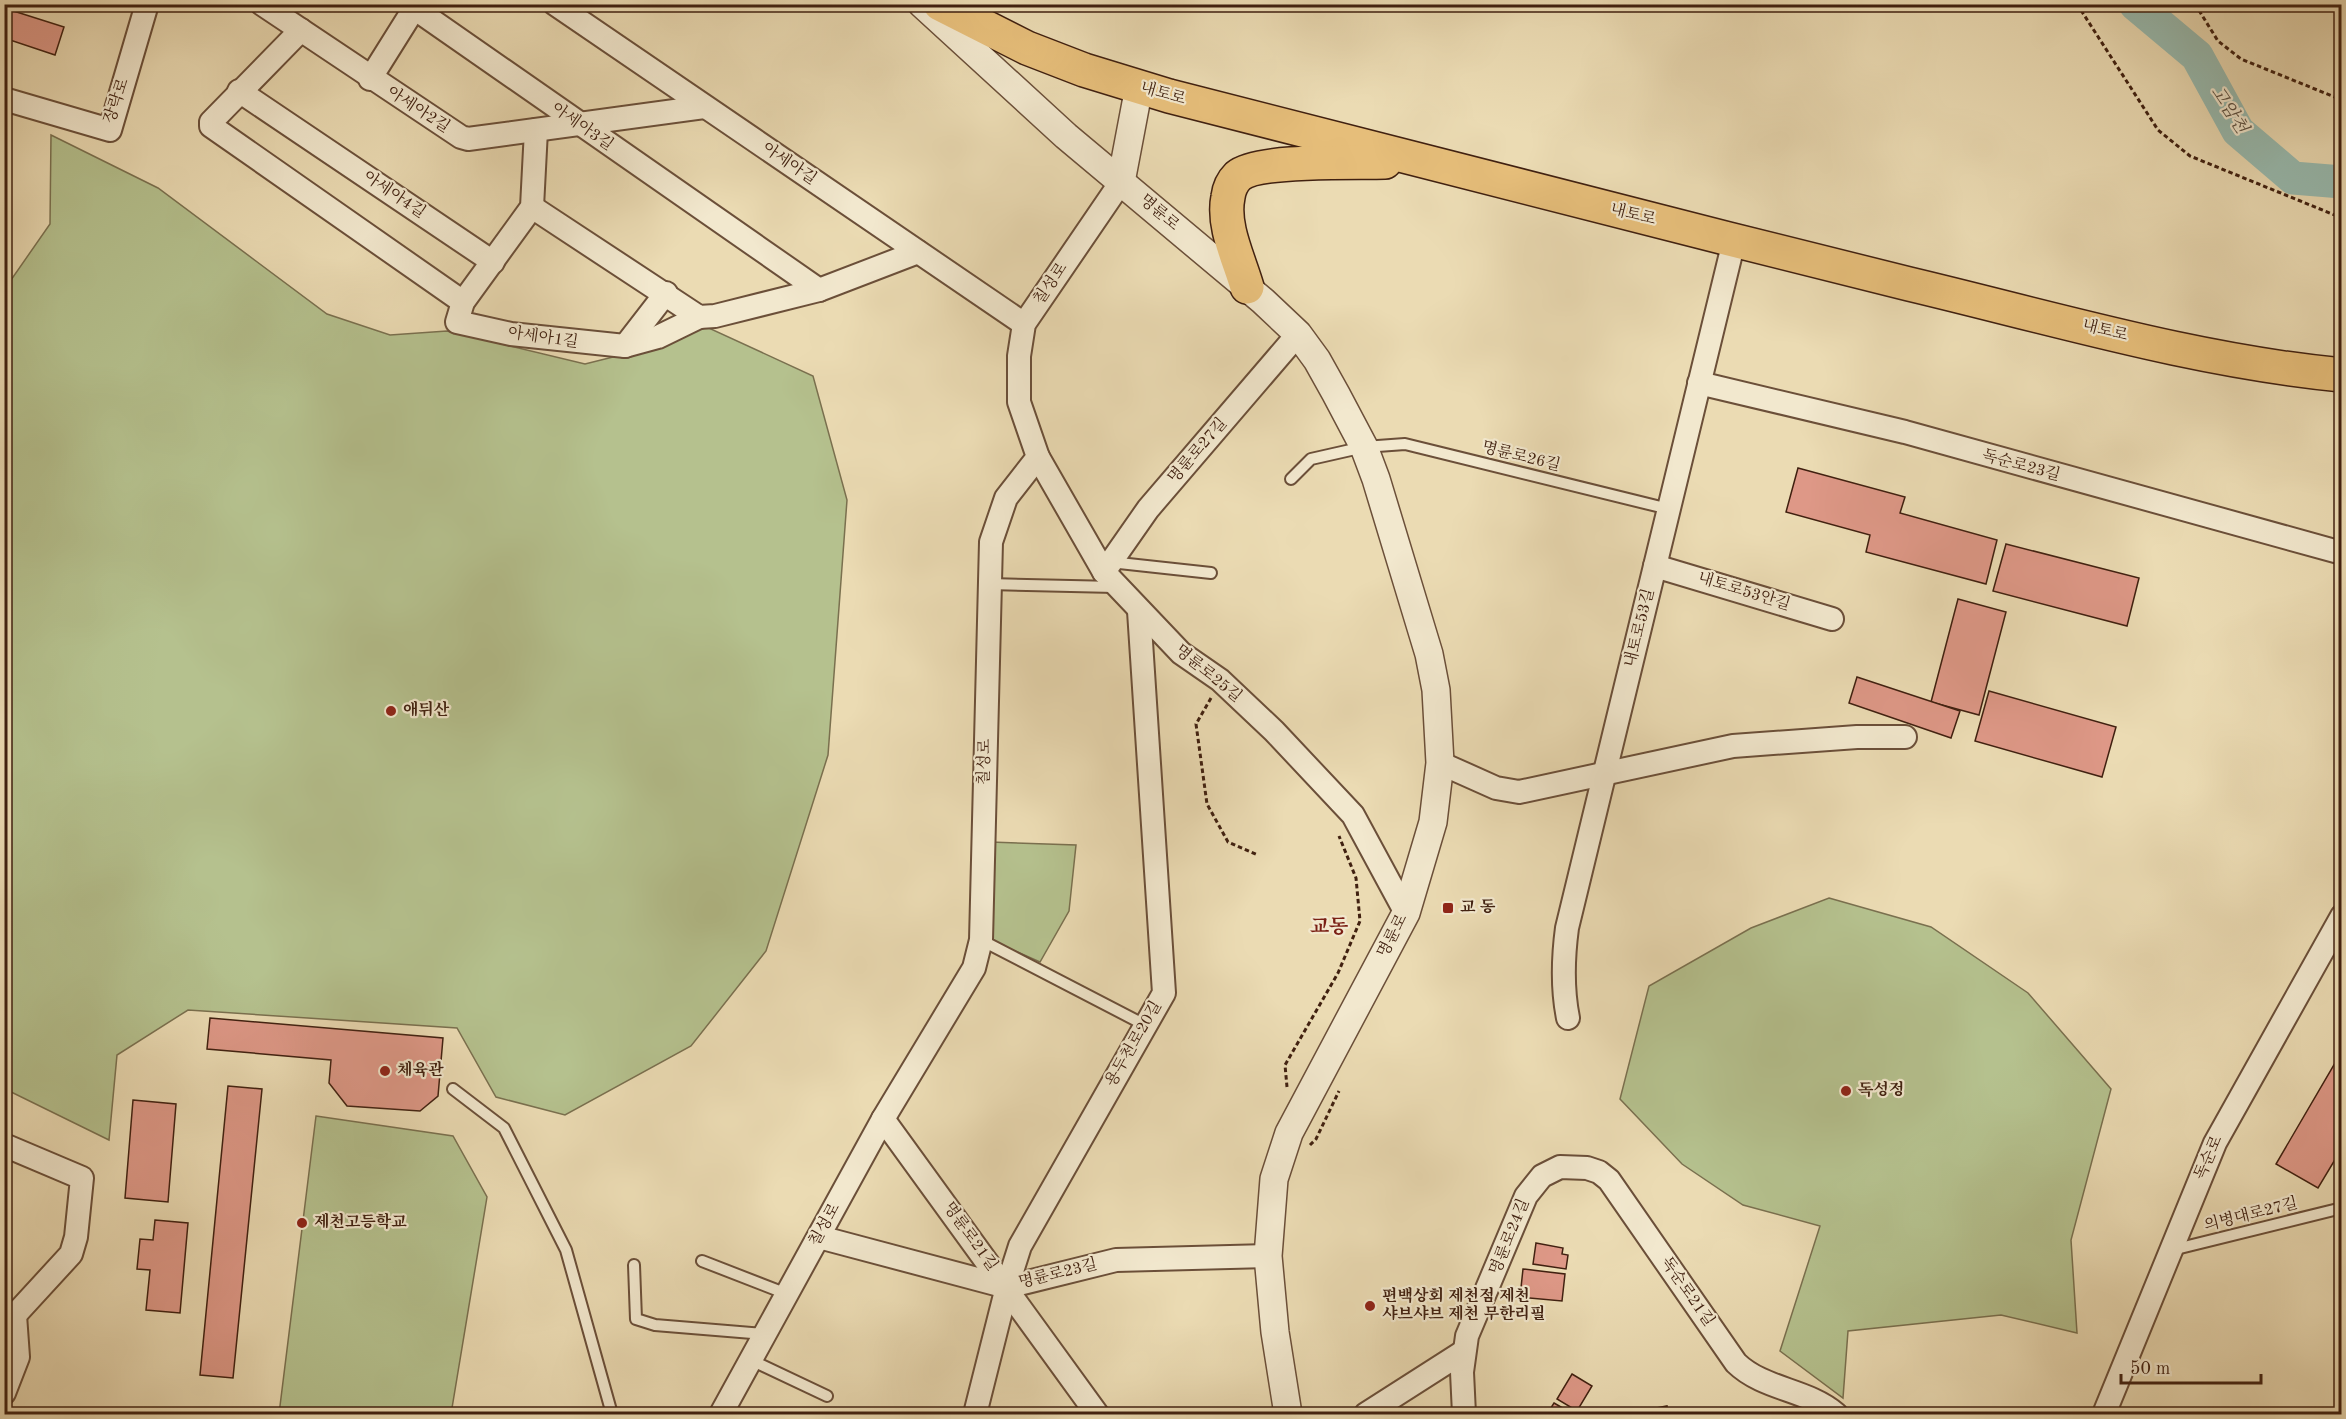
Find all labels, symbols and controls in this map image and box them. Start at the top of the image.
street label: 장락로 [101,76,132,126]
street label: 내토로 [1139,79,1188,108]
water label: 고암천 [2207,82,2253,138]
street label: 아세아2길 [384,83,453,136]
street label: 아세아3길 [548,99,616,154]
street label: 아세아길 [759,139,820,188]
street label: 아세아4길 [360,168,429,222]
street label: 명륜로 [1136,191,1183,234]
street label: 내토로 [1609,201,1658,229]
street label: 칠성로 [1031,259,1071,308]
street label: 내토로 [2081,317,2130,345]
street label: 아세아1길 [507,324,579,351]
street label: 명륜로27길 [1165,415,1230,487]
street label: 명륜로26길 [1480,439,1562,474]
street label: 독순로23길 [1980,446,2062,484]
street label: 내토로53안길 [1696,569,1792,614]
street label: 내토로53길 [1622,587,1657,669]
street label: 명륜로25길 [1172,642,1245,706]
place label: 애뒤산 [403,700,450,719]
marker: 애뒤산 [384,704,398,718]
street label: 칠성로 [976,738,993,785]
place label: 교 동 [1460,899,1496,916]
marker: 교 동 [1441,901,1455,915]
street label: 명륜로 [1374,911,1411,960]
district label: 교동 [1310,917,1349,938]
street label: 용두천로20길 [1102,998,1165,1090]
place label: 체육관 [397,1060,444,1079]
marker: 체육관 [378,1064,392,1078]
place label: 독성정 [1858,1080,1904,1099]
marker: 독성정 [1839,1084,1853,1098]
street label: 독순로 [2190,1132,2226,1182]
street label: 의병대로27길 [2202,1195,2299,1234]
street label: 명륜로24길 [1487,1196,1532,1277]
street label: 명륜로21길 [940,1199,1001,1274]
street label: 칠성로 [806,1200,843,1249]
place label: 제천고등학교 [314,1212,407,1231]
marker: 제천고등학교 [295,1216,309,1230]
street label: 독순로21길 [1657,1253,1718,1330]
street label: 명륜로23길 [1017,1256,1099,1291]
place label: 편백상회 제천점 제천 샤브샤브 제천 무한리필 [1382,1286,1546,1323]
marker: 편백상회 제천점 제천 샤브샤브 제천 무한리필 [1363,1299,1377,1313]
scale bar [2121,1347,2260,1385]
text: 50 m [2130,1360,2170,1378]

